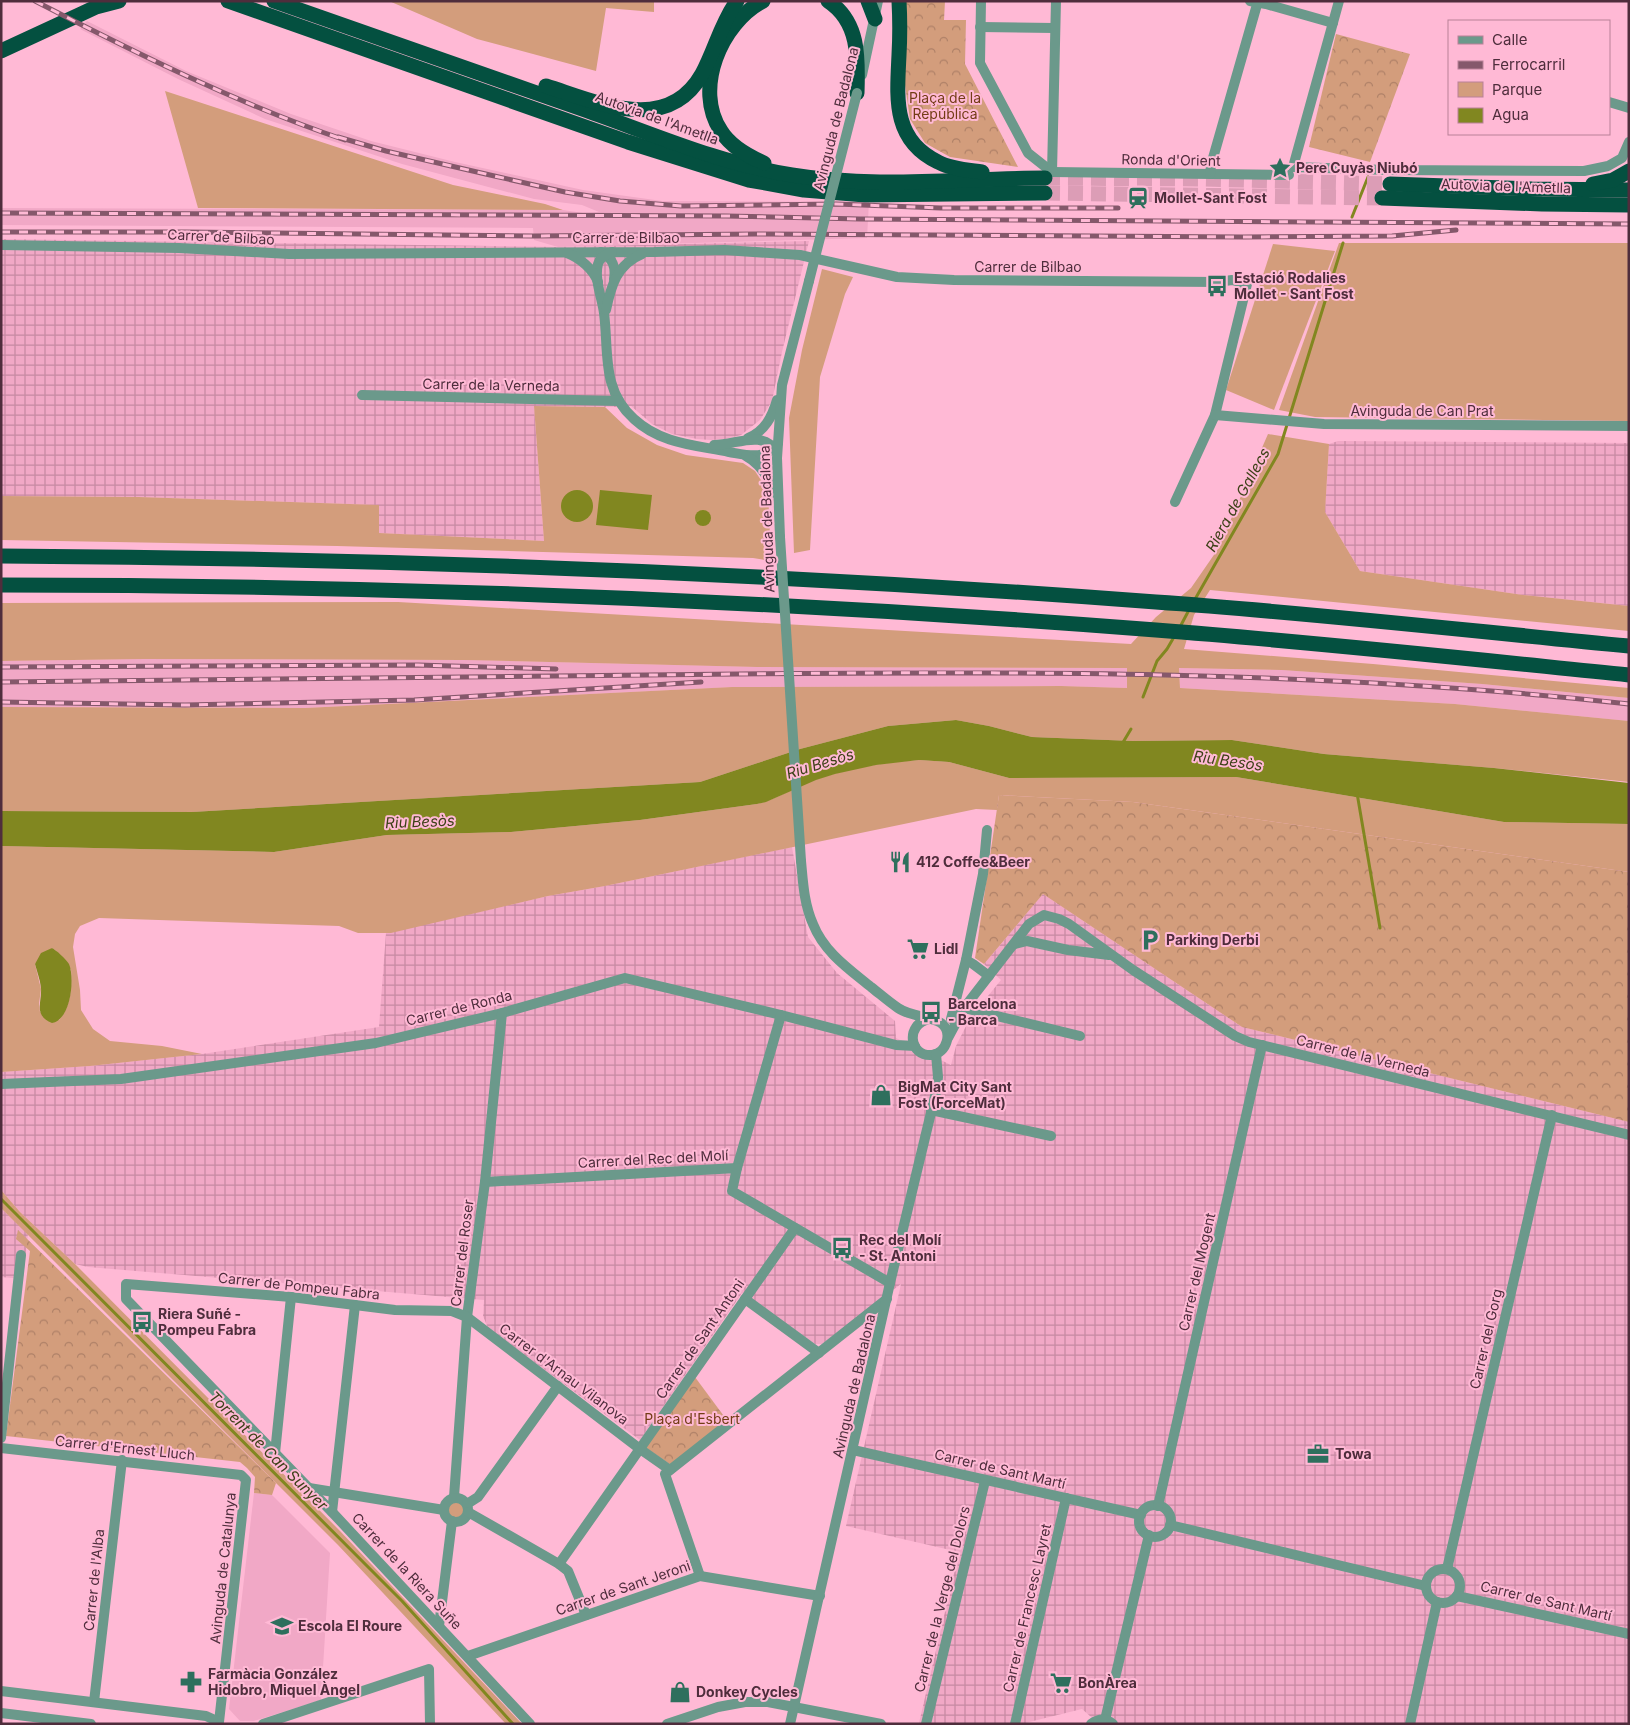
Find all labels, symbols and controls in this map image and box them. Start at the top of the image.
legend [1448,20,1610,135]
text: Calle [1492,30,1527,49]
street label: Avinguda de Badalona [809,45,862,193]
text: Ferrocarril [1492,55,1565,74]
text: Parque [1492,80,1542,99]
street label: Autovia de l'Ametlla [593,87,721,148]
park label: Plaça de la República [909,89,981,122]
text: Agua [1492,105,1529,124]
street label: Ronda d'Orient [1121,150,1221,169]
place icon: Pere Cuyàs Niubó [1267,155,1293,181]
place label: Pere Cuyàs Niubó [1296,159,1418,176]
street label: Autovia de l'Ametlla [1441,175,1571,196]
station icon: Mollet-Sant Fost [1125,185,1151,211]
place label: Mollet-Sant Fost [1154,189,1267,206]
street label: Carrer de Bilbao [167,225,275,248]
street label: Carrer de Bilbao [572,229,680,246]
street label: Carrer de Bilbao [974,258,1082,275]
place label: Estació Rodalies Mollet - Sant Fost [1234,269,1354,302]
bus stop icon: Estació Rodalies Mollet - Sant Fost [1204,273,1230,299]
street label: Carrer de la Verneda [422,375,560,394]
street label: Avinguda de Can Prat [1350,402,1494,419]
street label: Avinguda de Badalona [755,445,778,593]
water label: Riera de Gallecs [1201,445,1274,555]
water label: Riu Besòs [784,744,856,783]
water label: Riu Besòs [1192,746,1264,775]
water label: Riu Besòs [385,811,455,832]
restaurant icon: 412 Coffee&Beer [887,849,913,875]
place label: 412 Coffee&Beer [916,853,1030,870]
parking icon: Parking Derbi [1137,927,1163,953]
place label: Parking Derbi [1166,931,1259,948]
supermarket icon: Lidl [905,936,931,962]
place label: Lidl [934,940,958,957]
street label: Carrer de Ronda [404,986,514,1029]
place label: Barcelona - Barca [948,995,1017,1028]
bus stop icon: Barcelona - Barca [918,999,944,1025]
street label: Carrer de la Verneda [1294,1031,1432,1080]
place label: BigMat City Sant Fost (ForceMat) [898,1078,1012,1111]
shop icon: BigMat City Sant Fost (ForceMat) [868,1082,894,1108]
street label: Carrer del Rec del Molí [577,1146,729,1171]
street label: Carrer del Roser [446,1198,477,1308]
street label: Carrer del Mogent [1175,1211,1218,1333]
place label: Rec del Molí - St. Antoni [859,1231,942,1264]
bus stop icon: Rec del Molí - St. Antoni [829,1235,855,1261]
street label: Carrer de Pompeu Fabra [217,1269,381,1302]
street label: Carrer de Sant Antoni [652,1275,747,1402]
street label: Carrer del Gorg [1466,1287,1505,1391]
place label: Riera Suñé - Pompeu Fabra [158,1305,256,1338]
bus stop icon: Riera Suñé - Pompeu Fabra [129,1309,155,1335]
street label: Avinguda de Badalona [829,1312,878,1460]
street label: Carrer d'Arnau Vilanova [496,1319,632,1428]
water label: Torrent de Can Sunyer [205,1387,332,1514]
park label: Plaça d'Esbert [644,1410,740,1427]
street label: Carrer d'Ernest Lluch [54,1432,196,1463]
office icon: Towa [1305,1441,1331,1467]
street label: Carrer de Sant Martí [933,1445,1068,1492]
place label: Towa [1335,1445,1372,1462]
street label: Avinguda de Catalunya [206,1491,239,1644]
street label: Carrer de la Verge del Dolors [910,1504,973,1694]
street label: Carrer de la Riera Suñe [349,1509,466,1632]
street label: Carrer de Francesc Layret [999,1521,1054,1694]
street label: Carrer de l'Alba [80,1528,107,1632]
street label: Carrer de Sant Jeroni [553,1556,693,1619]
street label: Carrer de Sant Martí [1479,1577,1614,1624]
school or university icon: Escola El Roure [269,1613,295,1639]
place label: Escola El Roure [298,1617,402,1634]
place label: Farmàcia González Hidobro, Miquel Àngel [208,1665,360,1698]
pharmacy icon: Farmàcia González Hidobro, Miquel Àngel [178,1669,204,1695]
supermarket icon: BonÀrea [1048,1670,1074,1696]
place label: BonÀrea [1078,1673,1137,1691]
shop icon: Donkey Cycles [667,1679,693,1705]
place label: Donkey Cycles [696,1683,798,1700]

